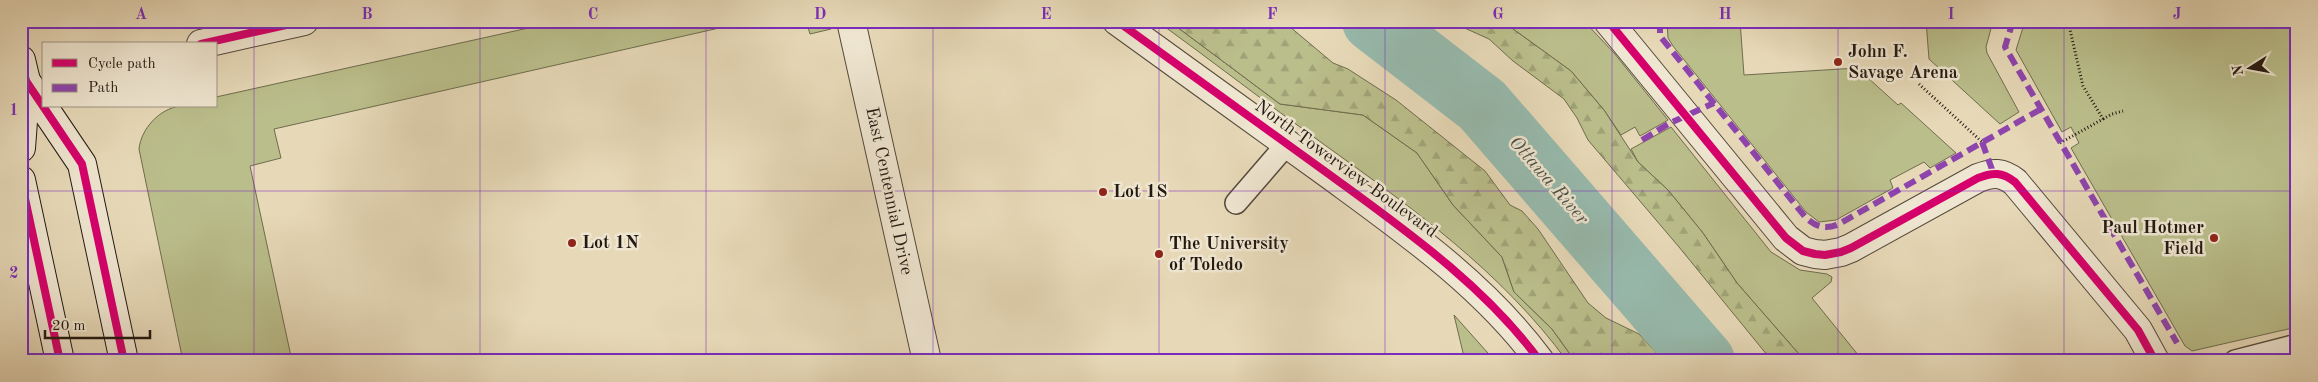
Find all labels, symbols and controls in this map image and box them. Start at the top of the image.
text: A [135,7,147,23]
text: B [361,7,373,23]
text: C [588,7,598,23]
text: D [814,7,826,23]
text: E [1040,7,1052,23]
text: F [1267,7,1278,23]
text: G [1492,7,1504,23]
text: H [1718,7,1732,23]
text: I [1947,7,1955,23]
text: J [2173,7,2182,23]
legend [42,42,218,108]
north arrow [2226,42,2276,92]
place label: John F. Savage Arena [1848,43,1958,82]
marker: John F. Savage Arena [1832,56,1844,68]
text: Cycle path [88,57,156,72]
text: N [2230,63,2246,77]
text: Path [88,81,118,96]
street label: North Towerview Boulevard [1251,97,1441,241]
text: 1 [9,103,19,119]
street label: East Centennial Drive [862,105,916,277]
water label: Ottawa River [1505,133,1592,229]
place label: Lot 1S [1113,183,1167,201]
marker: Lot 1S [1097,186,1109,198]
place label: Paul Hotmer Field [2101,219,2204,258]
marker: Paul Hotmer Field [2208,232,2220,244]
place label: Lot 1N [582,234,639,252]
place label: The University of Toledo [1169,235,1289,274]
marker: Lot 1N [566,237,578,249]
marker: The University of Toledo [1153,248,1165,260]
text: 2 [9,266,19,282]
scale bar [45,307,150,339]
text: 20 m [52,319,86,334]

